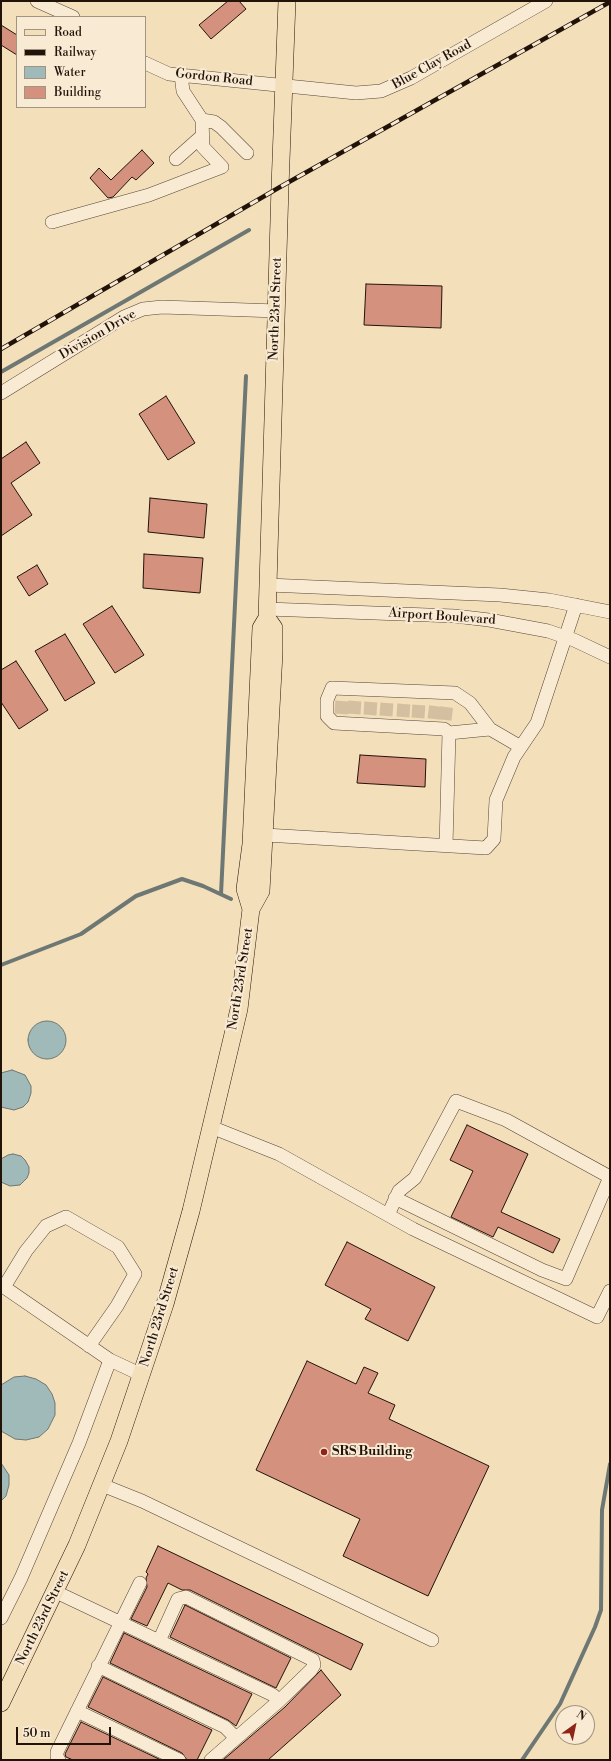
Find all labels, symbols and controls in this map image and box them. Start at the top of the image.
legend [16,16,146,108]
text: Road [54,25,82,40]
street label: Blue Clay Road [390,37,474,93]
text: Railway [54,45,96,60]
text: Water [54,65,86,80]
street label: Gordon Road [175,66,253,90]
text: Building [54,85,101,100]
street label: North 23rd Street [266,257,286,361]
street label: Division Drive [57,307,139,363]
street label: Airport Boulevard [388,605,496,629]
street label: North 23rd Street [225,927,257,1031]
street label: North 23rd Street [137,1265,183,1369]
place label: SRS Building [332,1444,412,1460]
marker: SRS Building [319,1447,329,1457]
street label: North 23rd Street [13,1568,73,1668]
north arrow [555,1705,595,1745]
text: N [574,1708,588,1724]
scale bar [18,1719,113,1745]
text: 50 m [23,1726,51,1741]

